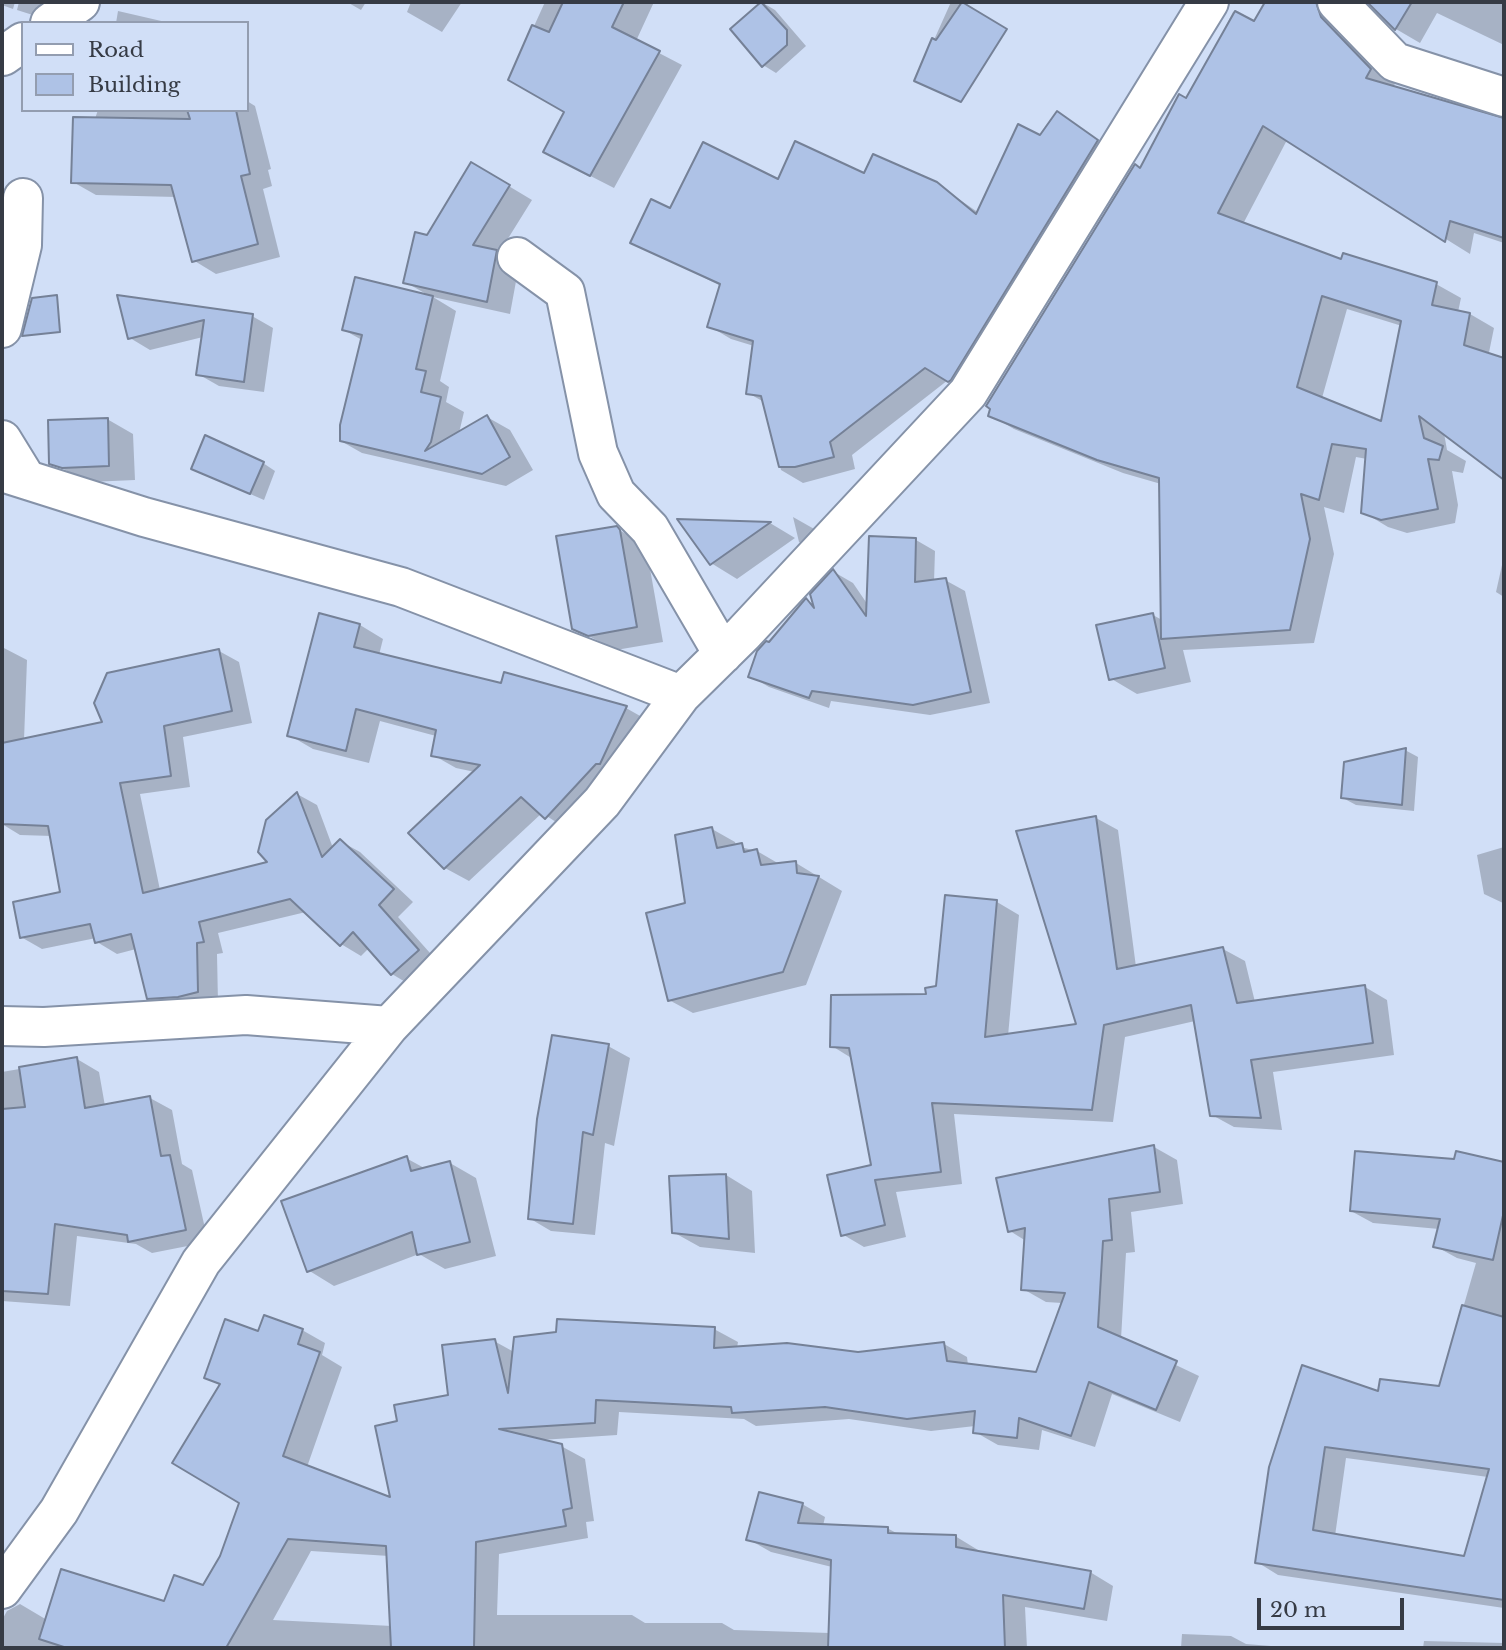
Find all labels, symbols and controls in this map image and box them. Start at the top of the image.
legend [21,21,248,112]
text: Road [88,37,144,63]
text: Building [88,72,180,98]
scale bar [1261,1584,1408,1628]
text: 20 m [1270,1597,1327,1623]

